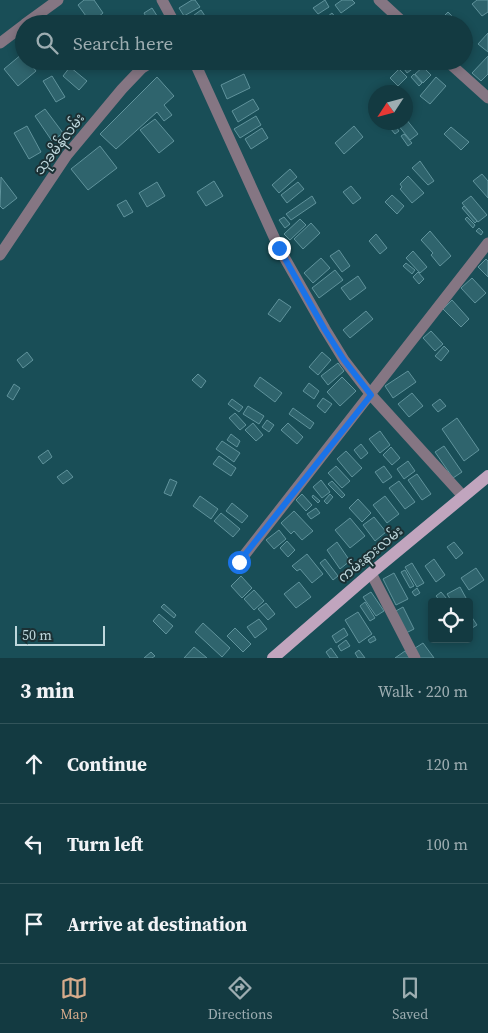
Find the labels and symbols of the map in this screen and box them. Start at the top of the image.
north arrow [368,85,413,130]
street label: သုခမိန်လမ်း [29,109,90,180]
route end [268,237,291,260]
street label: ကမ်းနားလမ်း [333,521,408,589]
route start [228,551,251,574]
scale bar [15,623,105,646]

